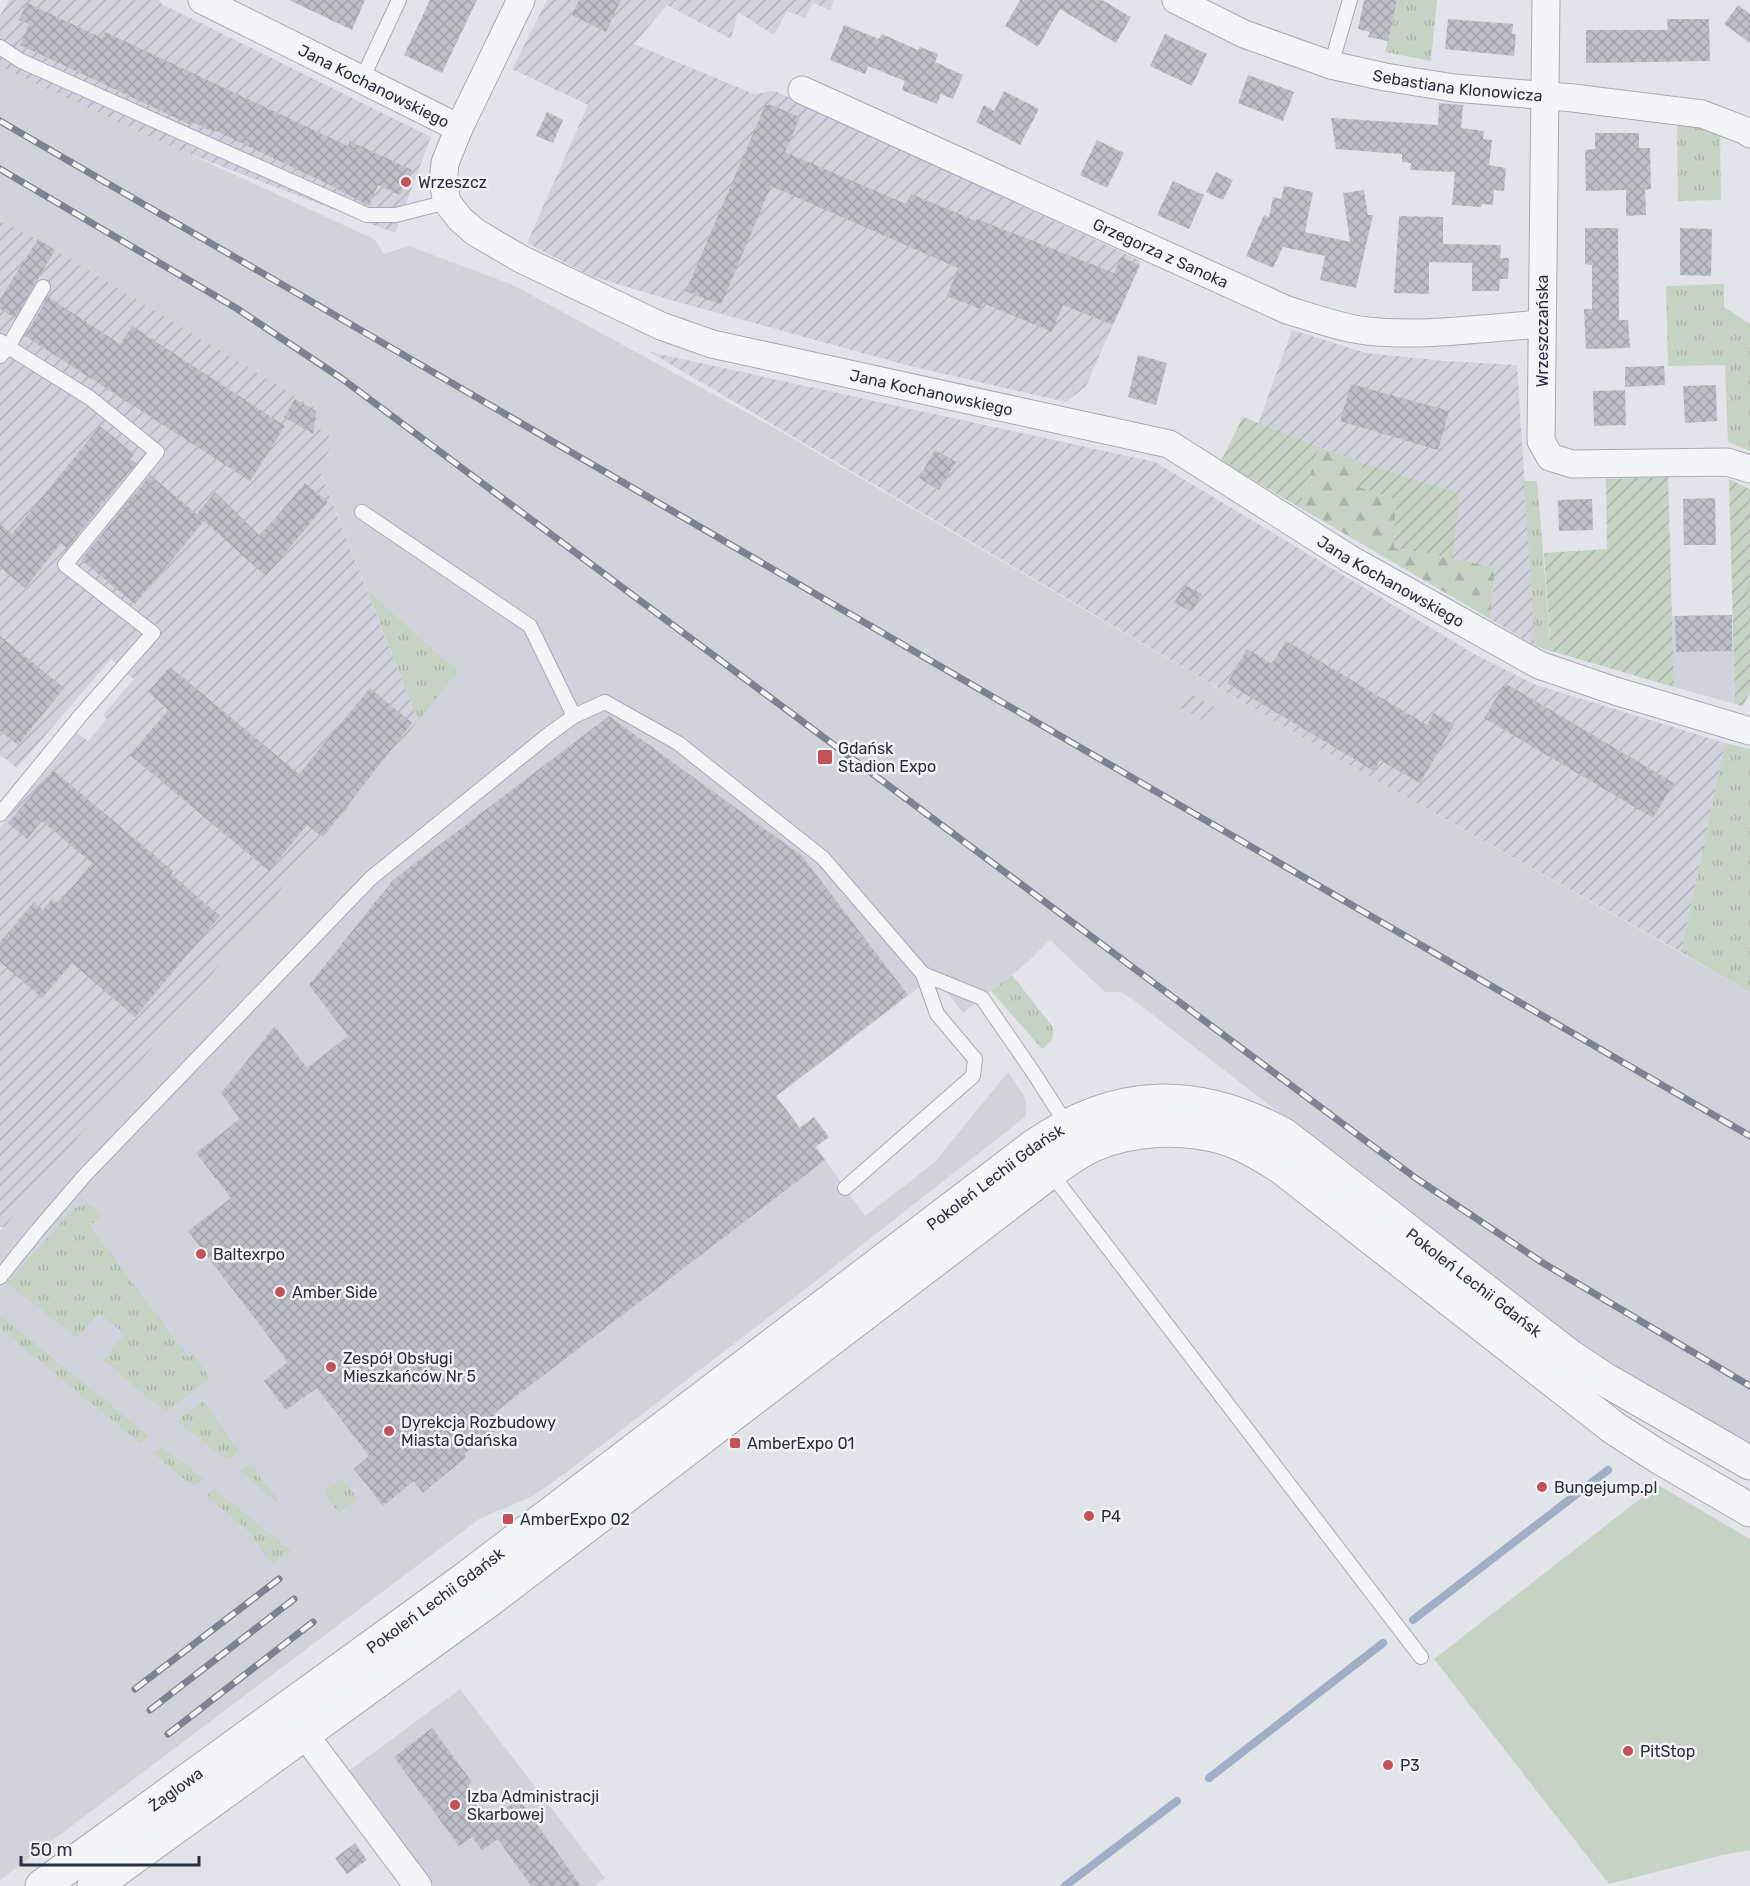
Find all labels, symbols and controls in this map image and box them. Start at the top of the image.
street label: Jana Kochanowskiego [295,40,453,131]
street label: Sebastiana Klonowicza [1371,65,1543,105]
place label: Wrzeszcz [418,173,487,192]
marker: Wrzeszcz [399,175,413,189]
street label: Grzegorza z Sanoka [1090,214,1231,292]
street label: Wrzeszczańska [1533,275,1552,387]
street label: Jana Kochanowskiego [848,365,1015,419]
street label: Jana Kochanowskiego [1314,531,1468,631]
place label: Gdańsk Stadion Expo [838,739,936,776]
marker: Gdańsk Stadion Expo [816,748,834,766]
street label: Pokoleń Lechii Gdańsk [923,1120,1068,1234]
street label: Pokoleń Lechii Gdańsk [1403,1224,1546,1341]
place label: Baltexrpo [213,1245,285,1264]
marker: Baltexrpo [194,1247,208,1261]
place label: Amber Side [292,1283,377,1302]
marker: Amber Side [273,1285,287,1299]
place label: Zespół Obsługi Mieszkańców Nr 5 [343,1349,476,1386]
marker: Zespół Obsługi Mieszkańców Nr 5 [324,1360,338,1374]
place label: Dyrekcja Rozbudowy Miasta Gdańska [401,1413,556,1450]
marker: Dyrekcja Rozbudowy Miasta Gdańska [382,1424,396,1438]
place label: AmberExpo 01 [747,1434,854,1453]
marker: AmberExpo 01 [728,1436,742,1450]
place label: Bungejump.pl [1554,1478,1657,1497]
marker: Bungejump.pl [1535,1480,1549,1494]
place label: P4 [1101,1507,1121,1526]
marker: P4 [1082,1509,1096,1523]
place label: AmberExpo 02 [520,1510,630,1529]
marker: AmberExpo 02 [501,1512,515,1526]
street label: Pokoleń Lechii Gdańsk [362,1543,508,1657]
place label: PitStop [1640,1742,1695,1761]
marker: PitStop [1621,1744,1635,1758]
place label: P3 [1400,1756,1420,1775]
marker: P3 [1381,1758,1395,1772]
street label: Żaglowa [145,1763,206,1815]
place label: Izba Administracji Skarbowej [467,1787,599,1824]
marker: Izba Administracji Skarbowej [448,1798,462,1812]
scale bar [21,1829,200,1867]
text: 50 m [30,1839,73,1861]

